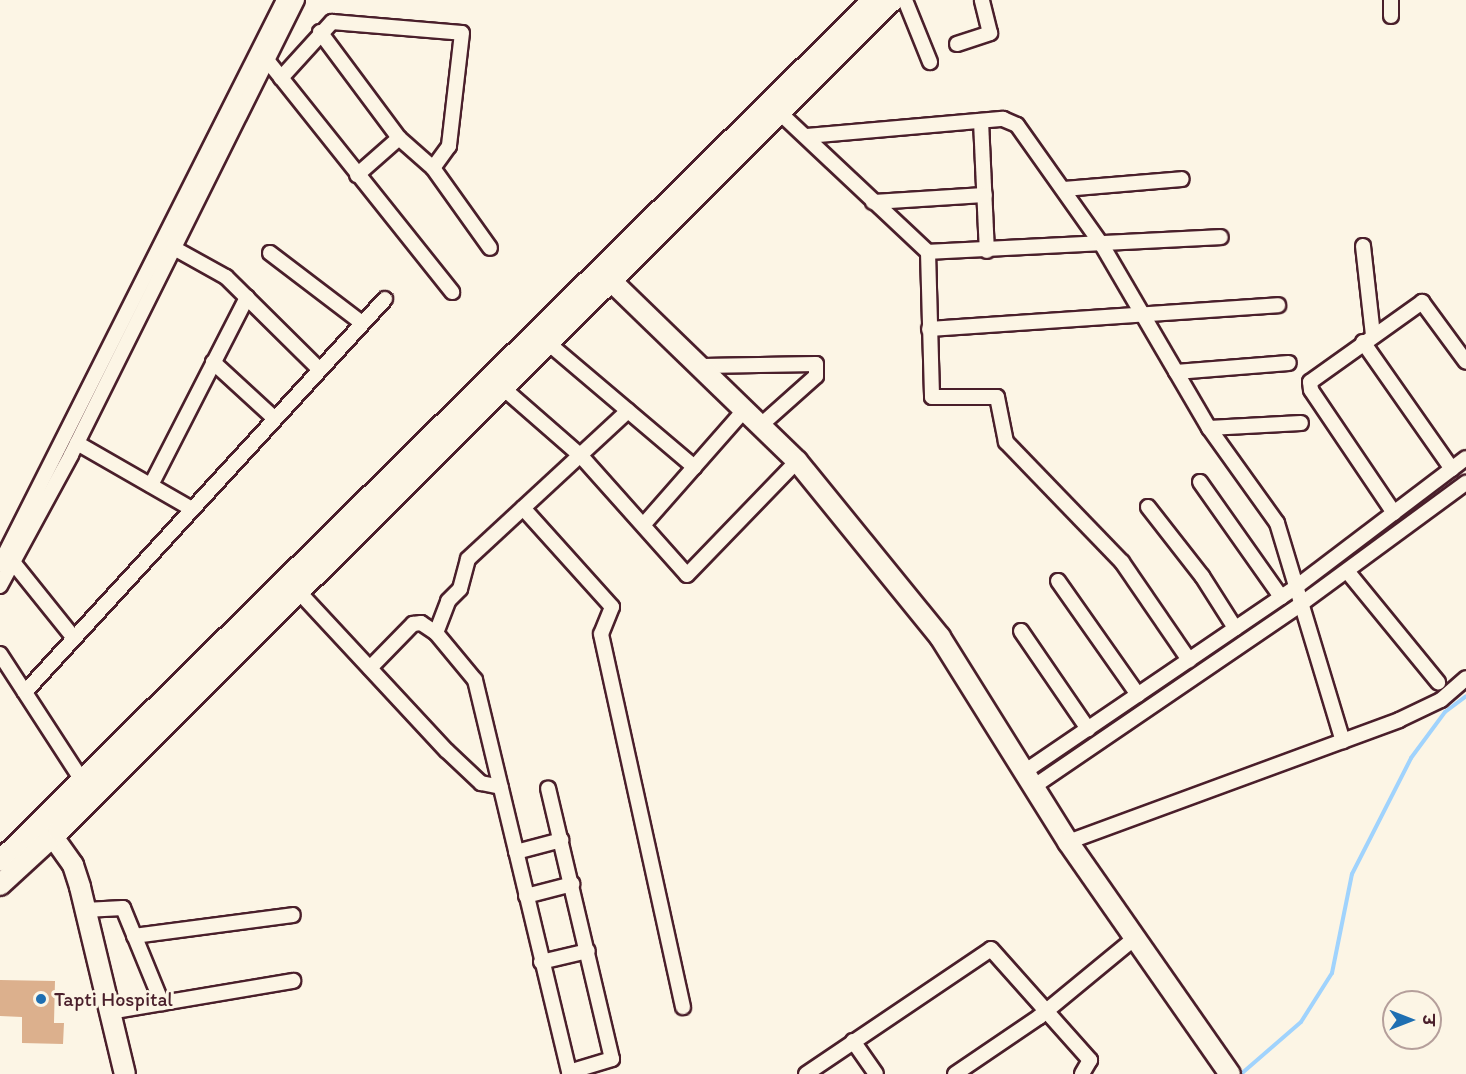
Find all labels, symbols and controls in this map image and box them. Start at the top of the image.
place label: Tapti Hospital [54,987,173,1011]
marker: Tapti Hospital [32,990,50,1008]
north arrow [1382,990,1442,1050]
text: उ [1419,1015,1438,1025]

